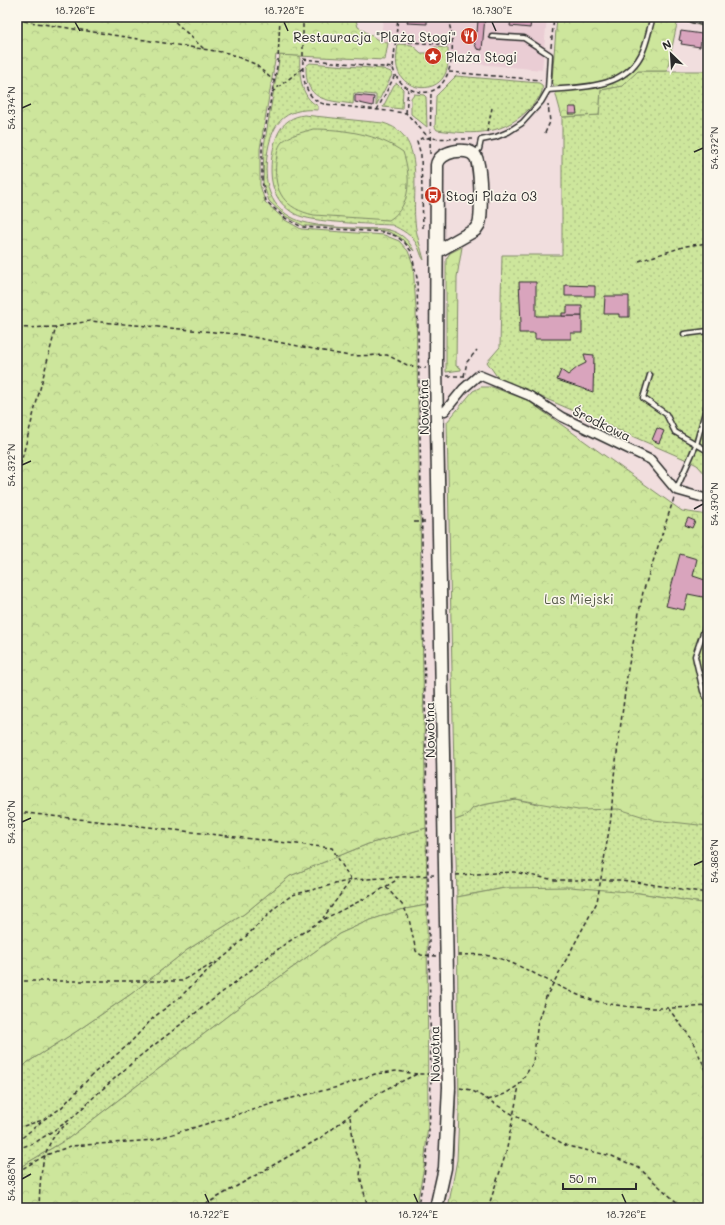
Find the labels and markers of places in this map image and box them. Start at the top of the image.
restaurant icon: Restauracja "Plaża Stogi" [459,26,479,46]
place label: Restauracja "Plaża Stogi" [293,28,456,45]
place icon: Plaża Stogi [423,46,443,66]
place label: Plaża Stogi [446,48,517,65]
bus stop icon: Stogi Plaża 03 [423,185,443,205]
place label: Stogi Plaża 03 [446,187,537,204]

